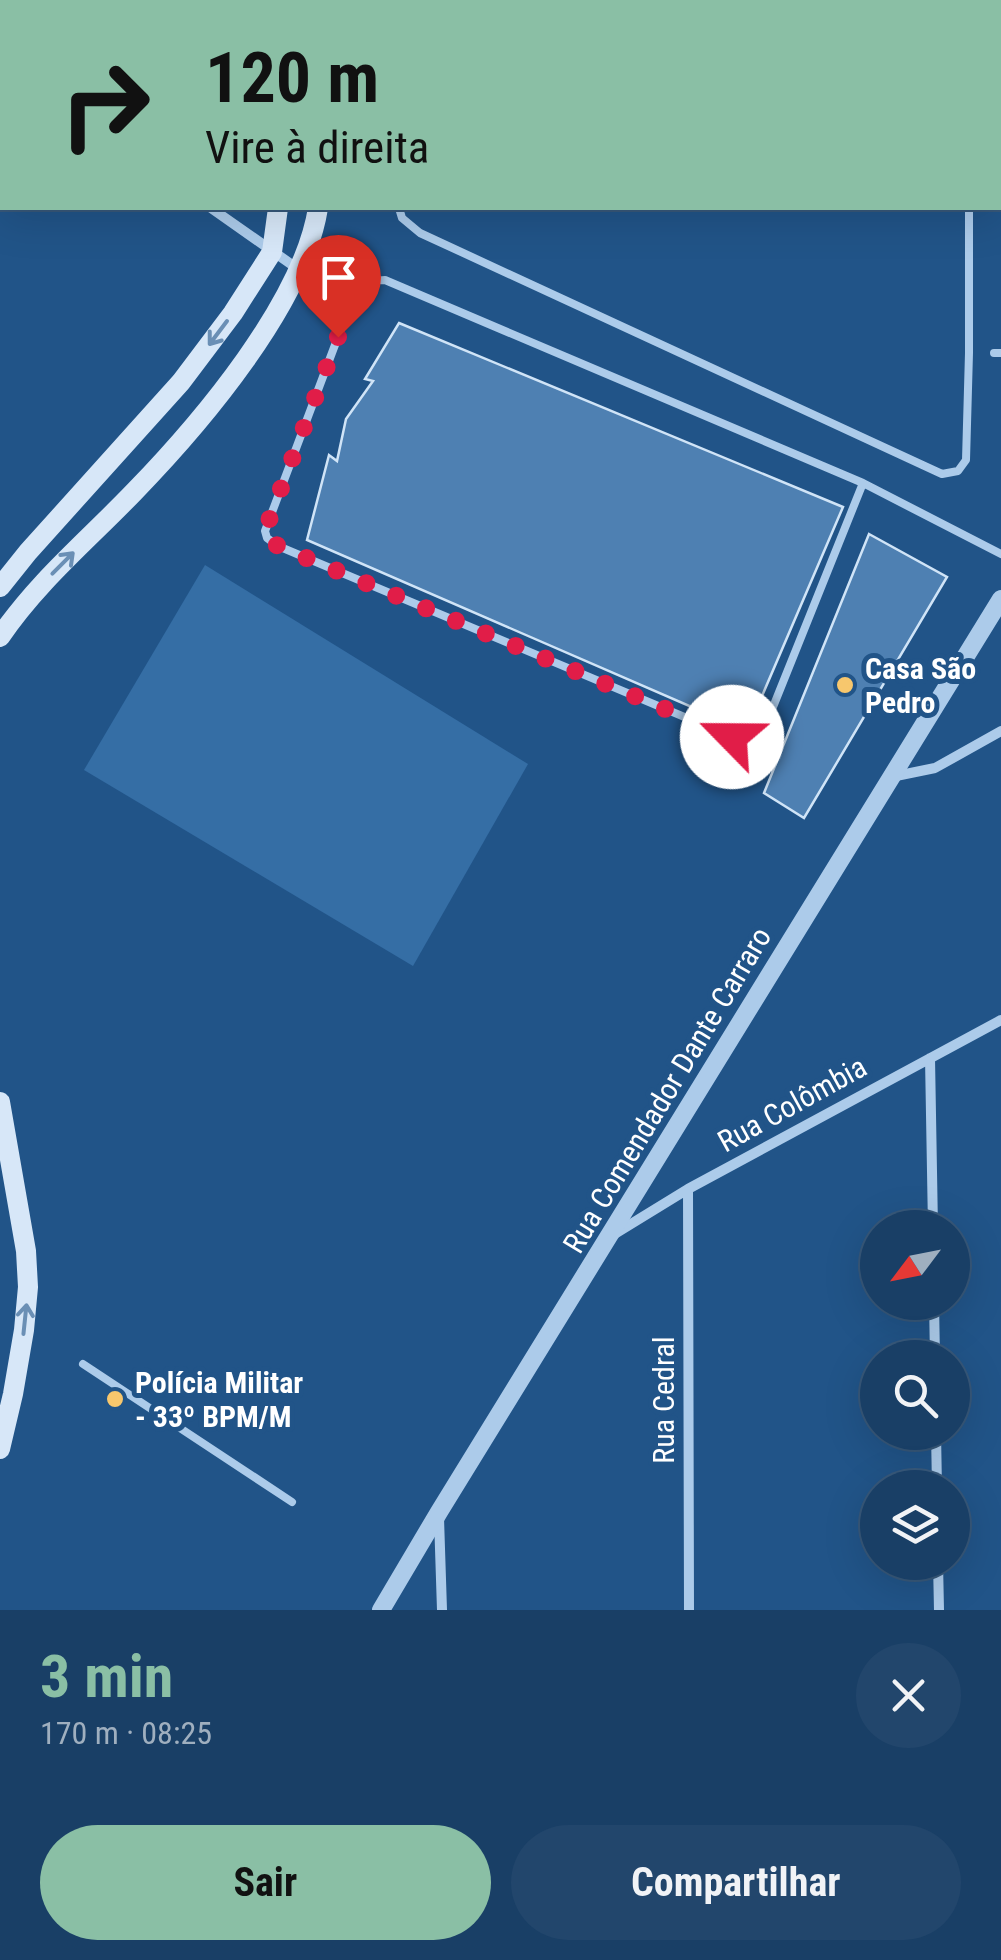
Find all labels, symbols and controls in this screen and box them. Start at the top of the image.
text: 120 m [205,37,379,119]
icon: right [40,40,170,170]
text: Vire à direita [205,121,429,174]
pin [296,235,381,338]
icon: arrive [311,250,366,305]
one-way arrow [207,319,228,346]
one-way arrow [51,551,75,575]
place label: Casa São Pedro [865,651,976,720]
marker: Casa São Pedro [834,674,856,696]
position arrow [680,685,784,789]
street label: Rua Comendador Dante Carraro [556,921,778,1259]
street label: Rua Colômbia [712,1049,872,1159]
north arrow [860,1210,970,1320]
map controls [860,1210,970,1580]
one-way arrow [16,1303,35,1336]
street label: Rua Cedral [646,1336,681,1464]
button: search [860,1340,970,1450]
place label: Polícia Militar - 33º BPM/M [135,1365,303,1434]
marker: Polícia Militar - 33º BPM/M [104,1388,126,1410]
button: layers [860,1470,970,1580]
text: 3 min [40,1641,173,1712]
button: close [856,1643,961,1748]
text: 170 m · 08:25 [40,1714,212,1752]
button: Sair [40,1825,491,1940]
button: Compartilhar [511,1825,961,1940]

